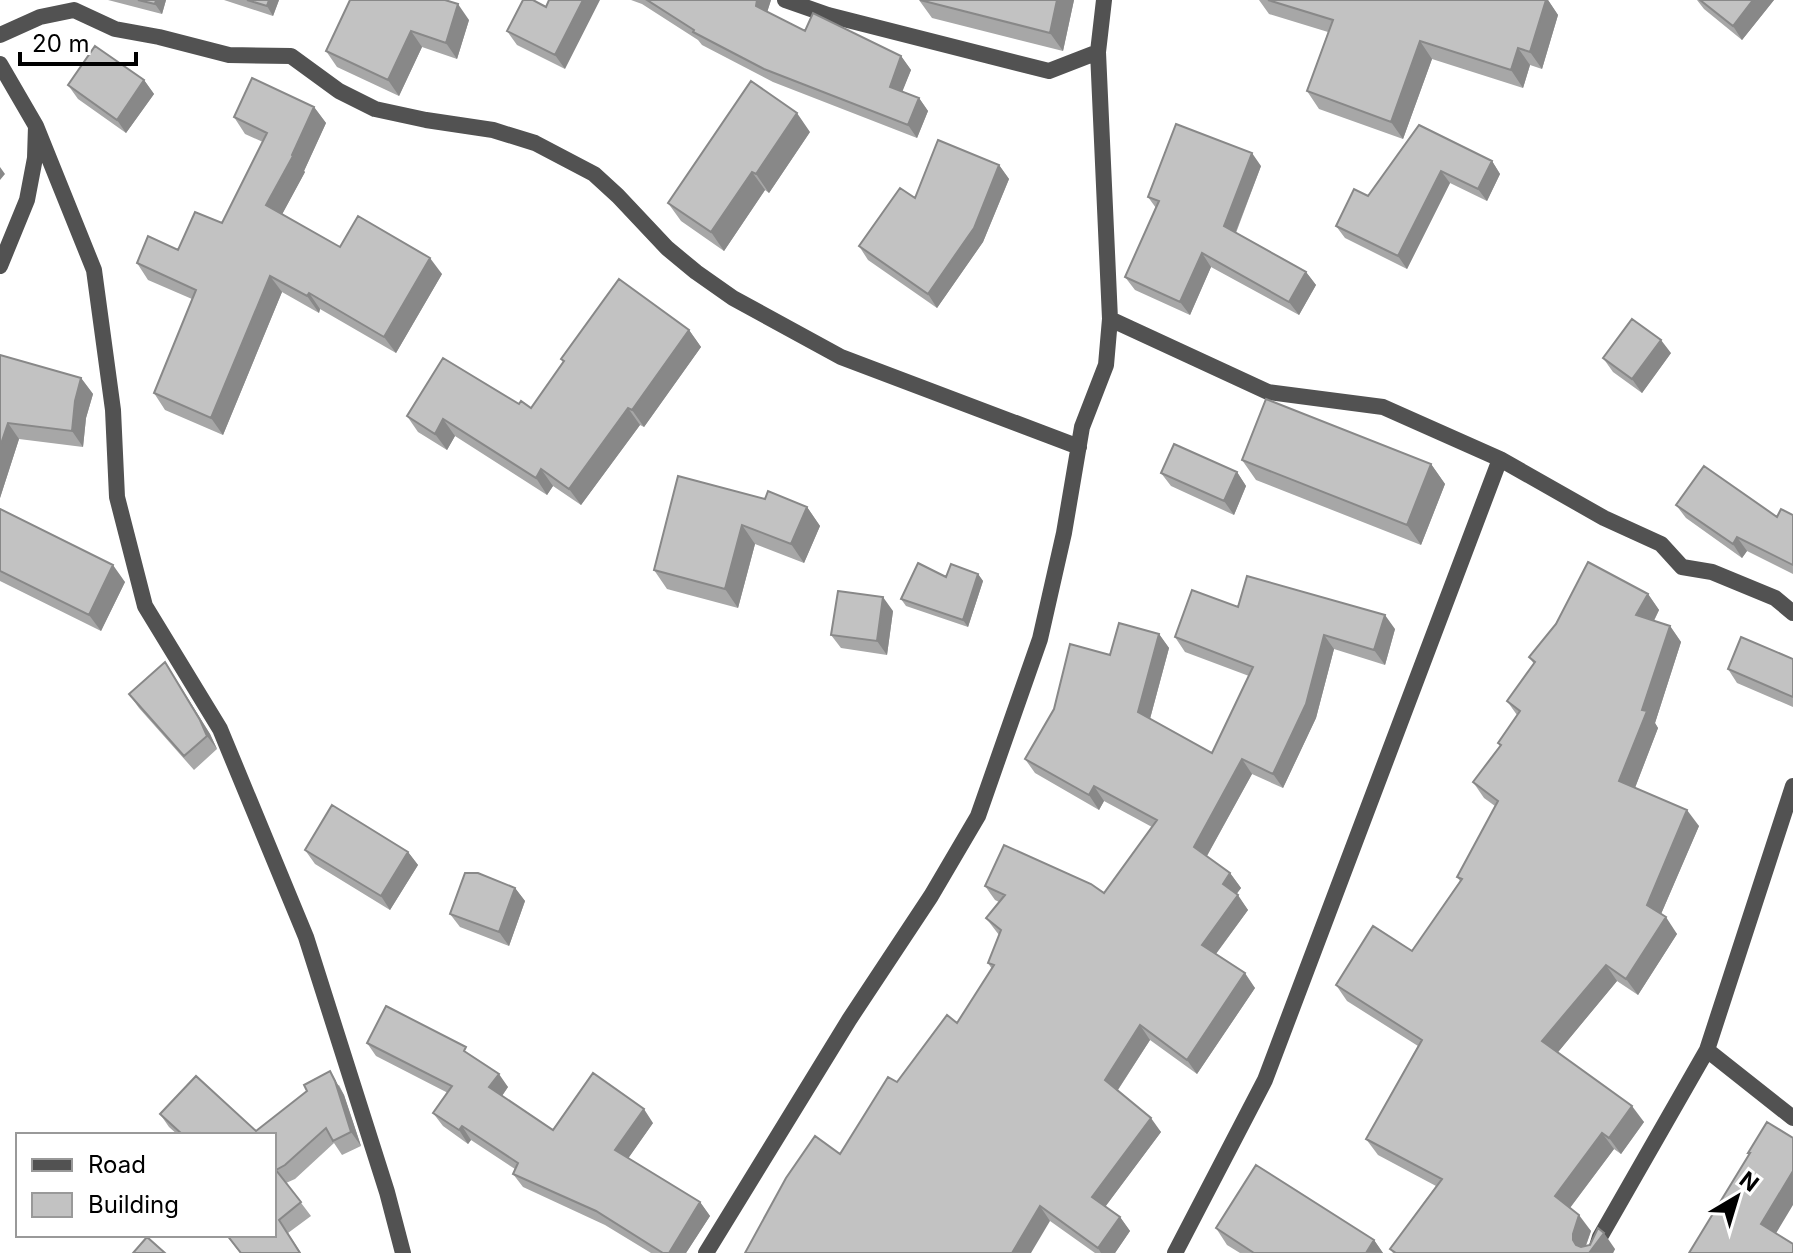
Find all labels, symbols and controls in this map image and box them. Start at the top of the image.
scale bar [20,16,136,66]
text: 20 m [32,29,90,58]
legend [16,1133,276,1237]
text: Road [88,1150,146,1179]
north arrow [1697,1157,1777,1237]
text: N [1735,1166,1764,1197]
text: Building [88,1190,179,1219]

